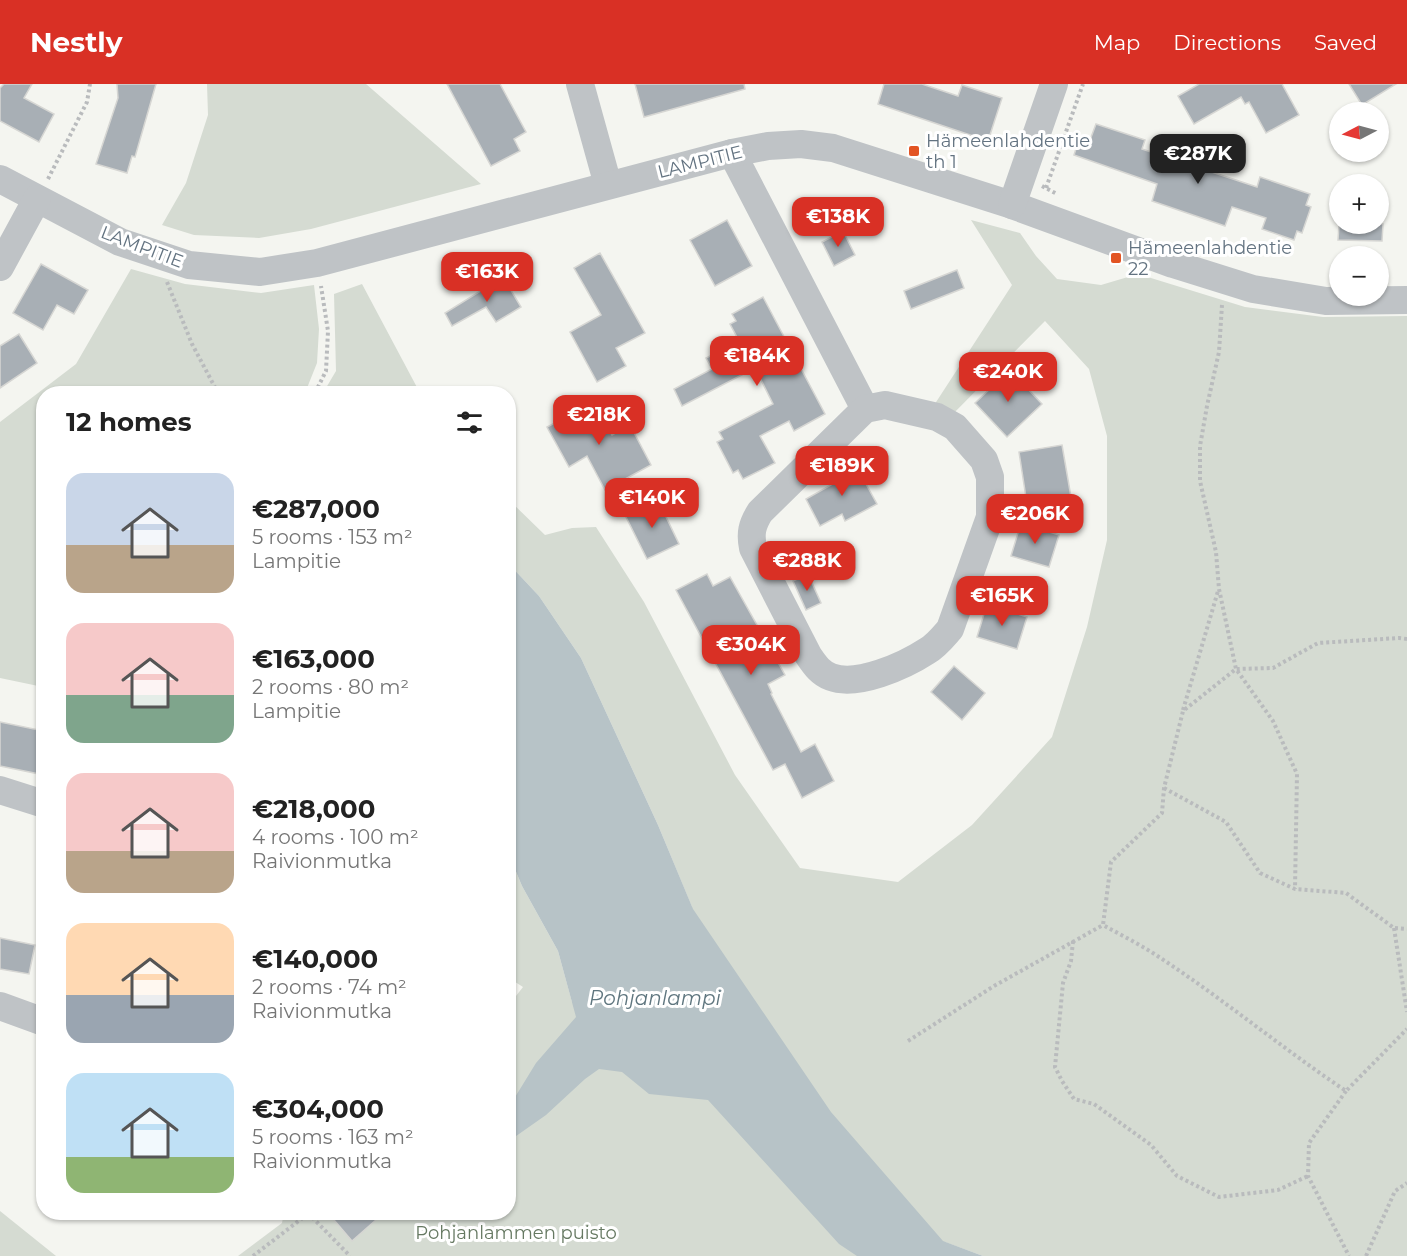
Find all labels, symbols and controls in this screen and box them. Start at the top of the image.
text: Nestly [30,25,123,59]
text: Map [1094,30,1140,55]
text: Directions [1173,30,1281,55]
text: Saved [1314,30,1377,55]
north arrow [1329,102,1389,162]
map controls [1329,102,1389,306]
place label: Hämeenlahdentie th 1 [926,130,1090,173]
pin: €287K [1156,134,1240,185]
street label: LAMPITIE [655,141,745,183]
text: €287K [1164,141,1232,165]
marker: Hämeenlahdentie th 1 [907,144,921,158]
button: + [1329,174,1389,234]
pin: €138K [796,197,880,248]
text: €138K [806,204,870,228]
street label: LAMPITIE [98,221,186,273]
place label: Hämeenlahdentie 22 [1128,237,1292,280]
button: − [1329,246,1389,306]
marker: Hämeenlahdentie 22 [1109,251,1123,265]
pin: €163K [445,252,529,303]
text: €163K [455,259,519,283]
pin: €184K [715,336,799,387]
text: €184K [724,343,790,367]
pin: €240K [966,352,1050,403]
text: €240K [973,359,1043,383]
pin: €218K [557,395,641,446]
text: €218K [567,402,631,426]
text: 12 homes [66,406,192,438]
icon: filters [453,406,486,439]
pin: €189K [800,446,884,497]
text: €189K [810,453,875,477]
pin: €140K [610,478,694,529]
text: €140K [619,485,685,509]
text: €287,000 [252,493,380,525]
pin: €206K [993,494,1077,545]
icon: home [114,497,186,569]
text: €206K [1000,501,1070,525]
text: 5 rooms · 153 m² [252,525,413,549]
pin: €288K [765,541,849,592]
text: €288K [772,548,842,572]
text: Lampitie [252,549,341,573]
pin: €165K [960,576,1044,627]
text: €165K [970,583,1034,607]
pin: €304K [709,625,793,676]
text: €304K [716,632,786,656]
text: €163,000 [252,643,375,675]
icon: home [114,647,186,719]
text: 2 rooms · 80 m² [252,675,409,699]
text: Lampitie [252,699,341,723]
text: €218,000 [252,793,375,825]
icon: home [114,797,186,869]
text: 4 rooms · 100 m² [252,825,419,849]
text: Raivionmutka [252,849,392,873]
text: €140,000 [252,943,378,975]
icon: home [114,947,186,1019]
text: 2 rooms · 74 m² [252,975,407,999]
water label: Pohjanlampi [589,986,722,1010]
text: Raivionmutka [252,999,392,1023]
text: €304,000 [252,1093,384,1125]
icon: home [114,1097,186,1169]
text: 5 rooms · 163 m² [252,1125,414,1149]
text: Raivionmutka [252,1149,392,1173]
park label: Pohjanlammen puisto [415,1222,617,1244]

